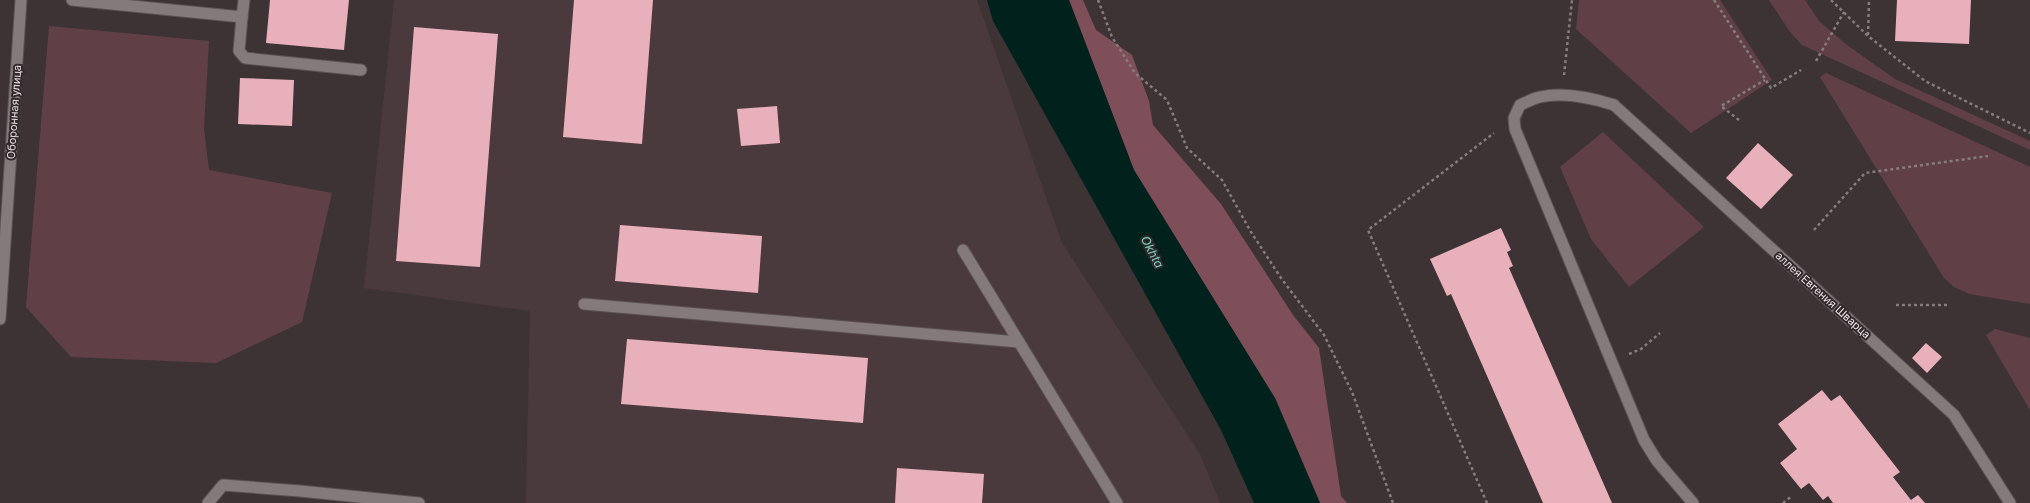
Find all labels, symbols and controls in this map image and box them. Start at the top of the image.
street label: Оборонная улица [4,64,24,160]
water label: Okhta [1138,233,1167,270]
street label: аллея Евгения Шварца [1773,249,1873,341]

